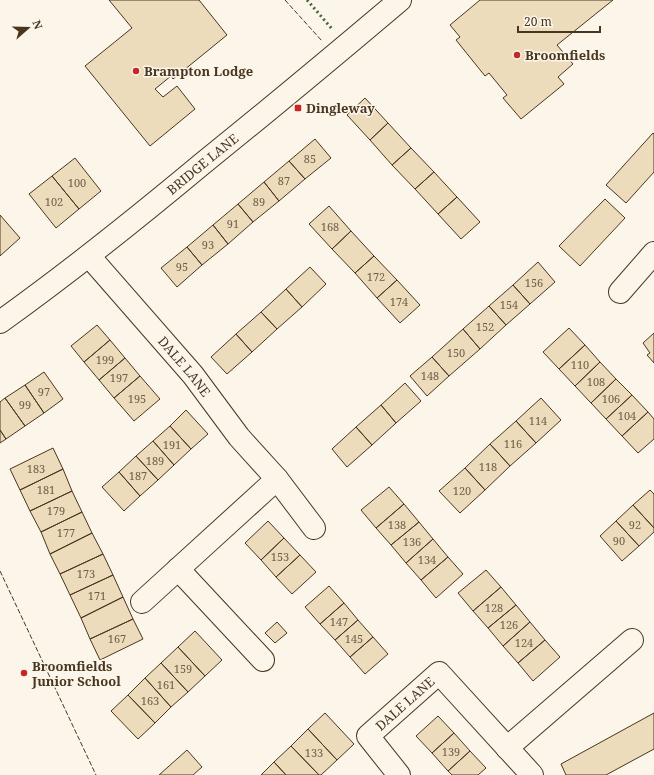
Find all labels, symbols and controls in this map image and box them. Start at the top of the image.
north arrow [8,8,48,48]
scale bar [518,8,600,34]
text: 20 m [524,13,552,30]
text: N [29,18,47,31]
place label: Broomfields [525,46,605,64]
marker: Broomfields [512,50,522,60]
place label: Brampton Lodge [144,62,253,80]
marker: Brampton Lodge [131,66,141,76]
place label: Dingleway [306,99,375,117]
marker: Dingleway [293,103,303,113]
street label: BRIDGE LANE [163,129,242,199]
house number: 85 [304,151,316,166]
house number: 87 [278,173,290,188]
house number: 100 [68,175,86,190]
house number: 102 [45,194,63,209]
house number: 89 [253,194,265,209]
house number: 91 [227,216,239,231]
house number: 168 [321,219,339,234]
house number: 93 [202,237,214,252]
house number: 95 [176,259,188,274]
house number: 172 [367,269,385,284]
house number: 156 [525,275,543,290]
house number: 174 [390,294,408,309]
house number: 154 [500,297,518,312]
house number: 152 [476,319,494,334]
street label: DALE LANE [154,332,215,400]
house number: 150 [447,345,465,360]
house number: 199 [96,352,114,367]
house number: 110 [571,357,589,372]
house number: 148 [421,368,439,383]
house number: 197 [110,370,128,385]
house number: 108 [587,374,605,389]
house number: 97 [38,384,50,399]
house number: 195 [128,391,146,406]
house number: 106 [602,391,620,406]
house number: 99 [19,397,31,412]
house number: 104 [618,408,636,423]
house number: 114 [529,413,547,428]
house number: 116 [504,436,522,451]
house number: 191 [163,437,181,452]
house number: 189 [146,453,164,468]
house number: 118 [479,459,497,474]
house number: 183 [27,461,45,476]
house number: 187 [129,468,147,483]
house number: 181 [37,482,55,497]
house number: 120 [453,483,471,498]
house number: 179 [47,503,65,518]
house number: 138 [388,517,406,532]
house number: 92 [629,517,641,532]
house number: 177 [57,525,75,540]
house number: 90 [613,533,625,548]
house number: 136 [403,534,421,549]
house number: 153 [271,549,289,564]
house number: 134 [418,552,436,567]
house number: 173 [77,566,95,581]
house number: 171 [88,588,106,603]
house number: 128 [485,600,503,615]
house number: 147 [330,614,348,629]
house number: 126 [500,617,518,632]
house number: 167 [108,631,126,646]
house number: 145 [345,631,363,646]
house number: 124 [515,635,533,650]
place label: Broomfields Junior School [31,657,121,690]
house number: 159 [174,661,192,676]
marker: Broomfields Junior School [19,668,29,678]
street label: DALE LANE [371,672,438,734]
house number: 161 [157,677,175,692]
house number: 163 [141,693,159,708]
house number: 139 [442,744,460,759]
house number: 133 [305,745,323,760]

